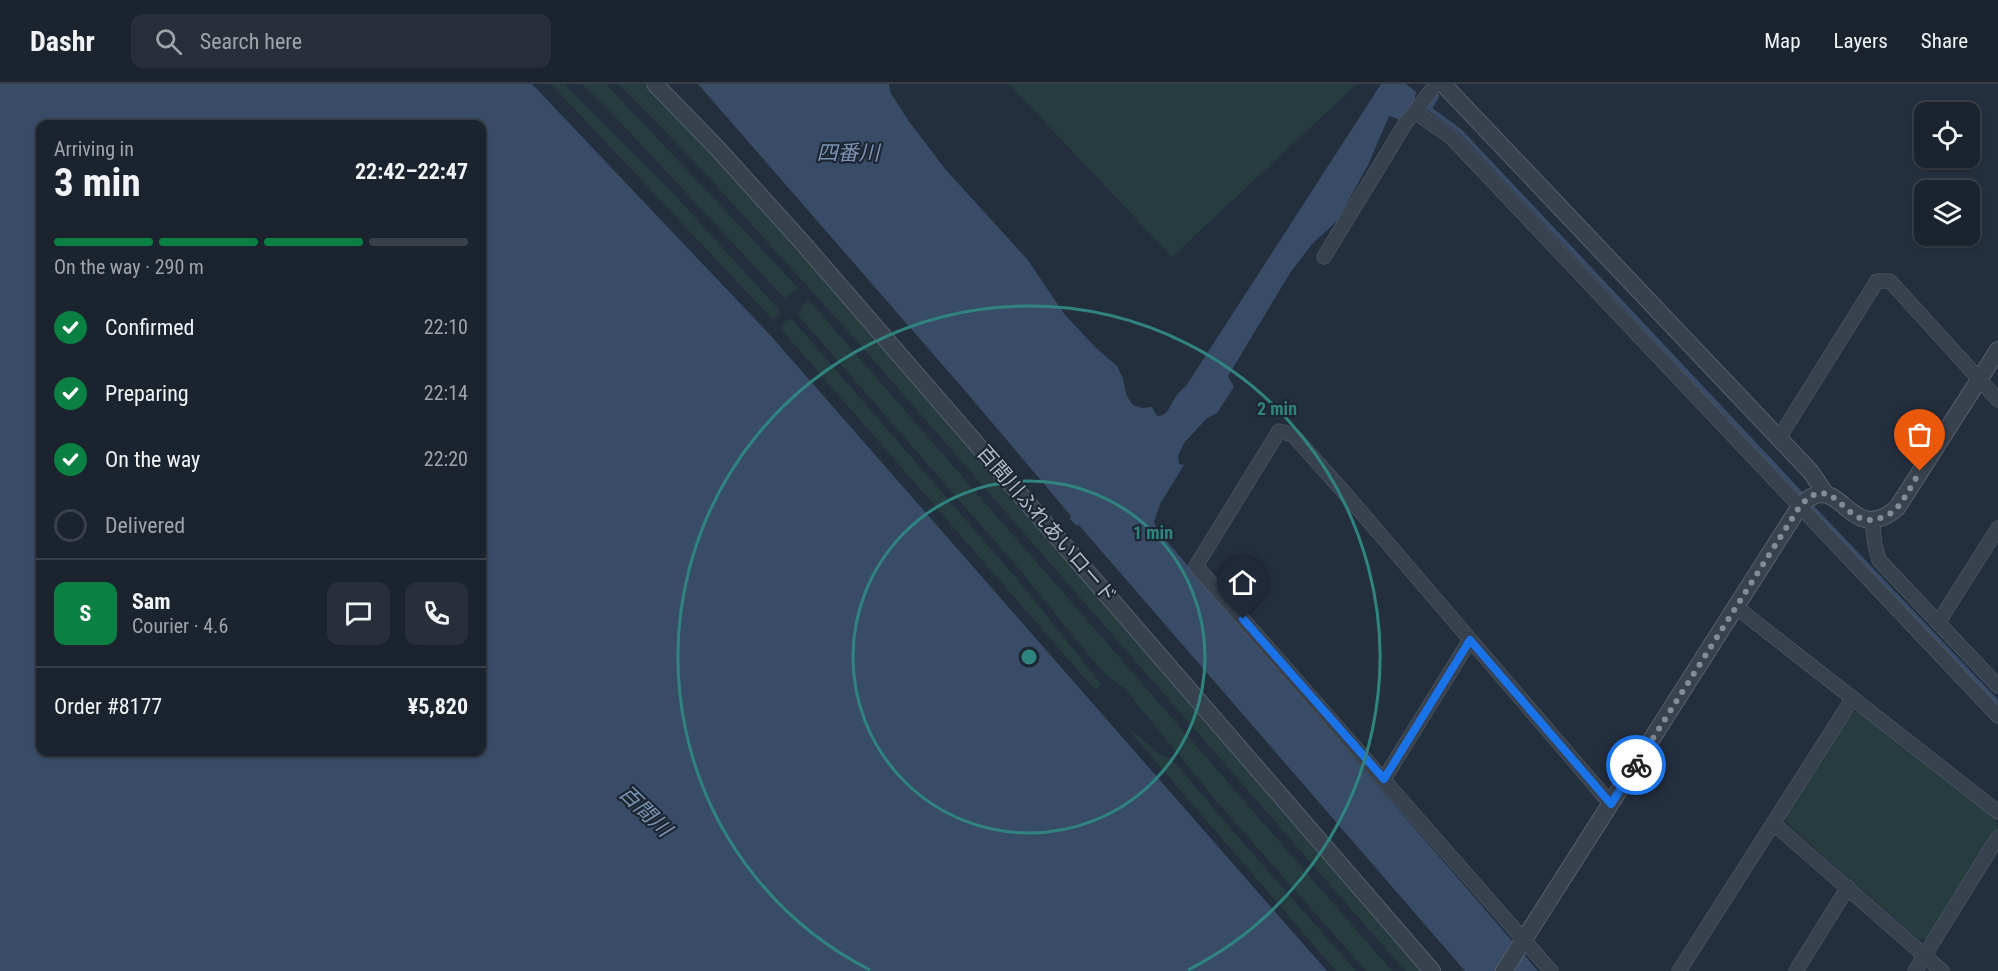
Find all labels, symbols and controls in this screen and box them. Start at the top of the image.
search box [131,14,551,68]
text: Dashr [30,25,95,58]
icon: search [152,25,185,58]
text: Search here [200,29,302,54]
text: Map [1764,29,1801,53]
text: Layers [1834,29,1888,53]
text: Share [1921,29,1968,53]
map controls [1914,102,1980,246]
button: locate [1914,102,1980,168]
text: Arriving in [54,137,134,161]
water label: 四番川 [817,141,881,165]
text: 22:42–22:47 [355,159,468,184]
text: 3 min [54,160,141,206]
button: layers [1914,180,1980,246]
text: On the way · 290 m [54,255,204,279]
icon: check [54,311,87,344]
text: Confirmed [105,315,194,340]
text: 22:10 [424,315,468,339]
icon: check [54,377,87,410]
text: Preparing [105,381,189,406]
text: 22:14 [424,381,468,405]
text: 2 min [1257,398,1297,419]
pin [1894,409,1945,471]
icon: bag [1903,418,1936,451]
street label: 百間川ふれあいロード [972,441,1122,607]
icon: check [54,443,87,476]
text: On the way [105,447,200,472]
text: 22:20 [424,447,468,471]
text: Delivered [105,513,185,538]
text: 1 min [1133,522,1173,543]
pin [1217,557,1268,619]
icon: home [1226,566,1259,599]
button: chat [327,582,390,645]
button: phone [405,582,468,645]
text: Sam [132,589,171,614]
text: S [80,601,91,626]
text: Courier · 4.6 [132,614,228,638]
centre of rings [1019,647,1039,667]
text: Order #8177 [54,694,162,719]
text: ¥5,820 [408,694,468,719]
courier [1606,735,1666,795]
icon: bike [1620,749,1653,782]
water label: 百間川 [614,780,677,843]

